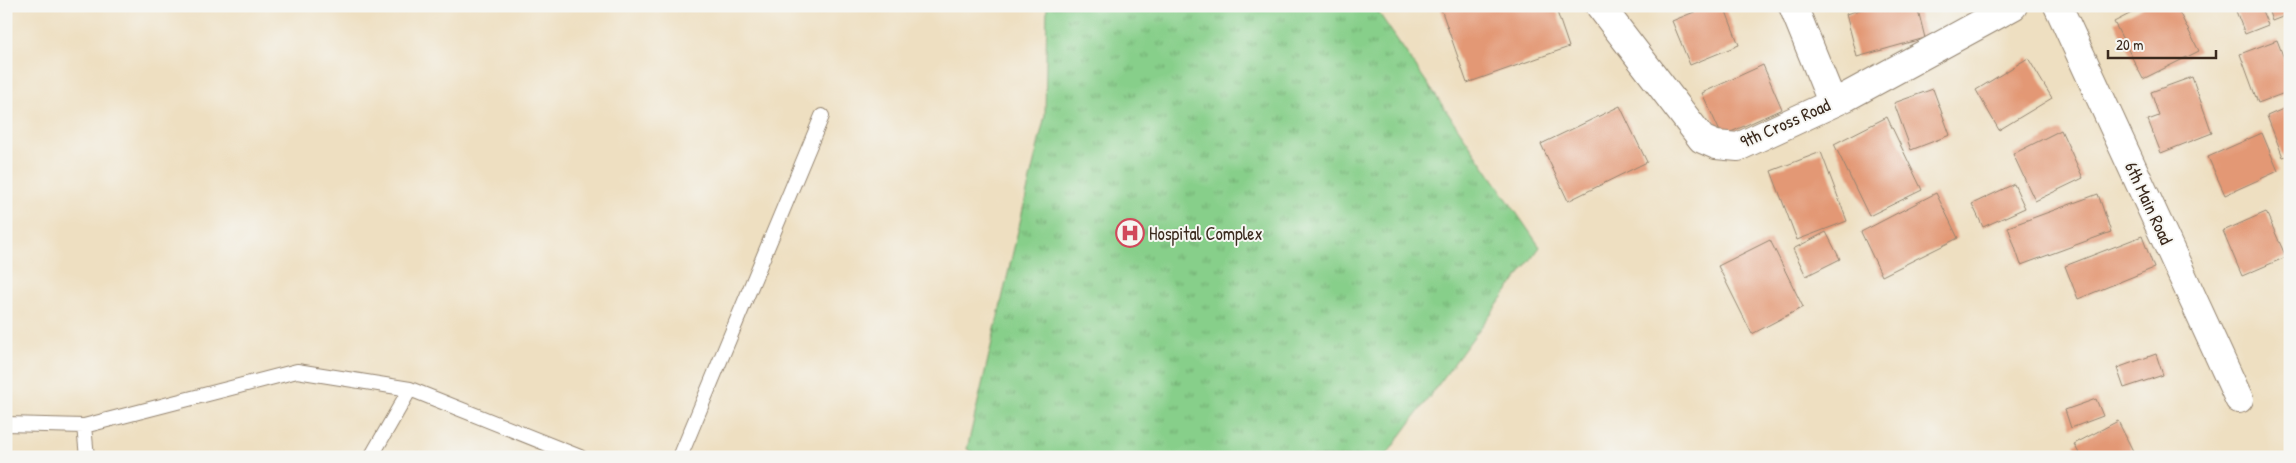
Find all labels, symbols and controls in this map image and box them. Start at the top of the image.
scale bar [2108,28,2216,60]
text: 20 m [2116,34,2143,55]
street label: 9th Cross Road [1736,92,1834,154]
street label: 6th Main Road [2119,158,2179,248]
hospital icon: Hospital Complex [1115,218,1145,248]
place label: Hospital Complex [1149,221,1263,246]

